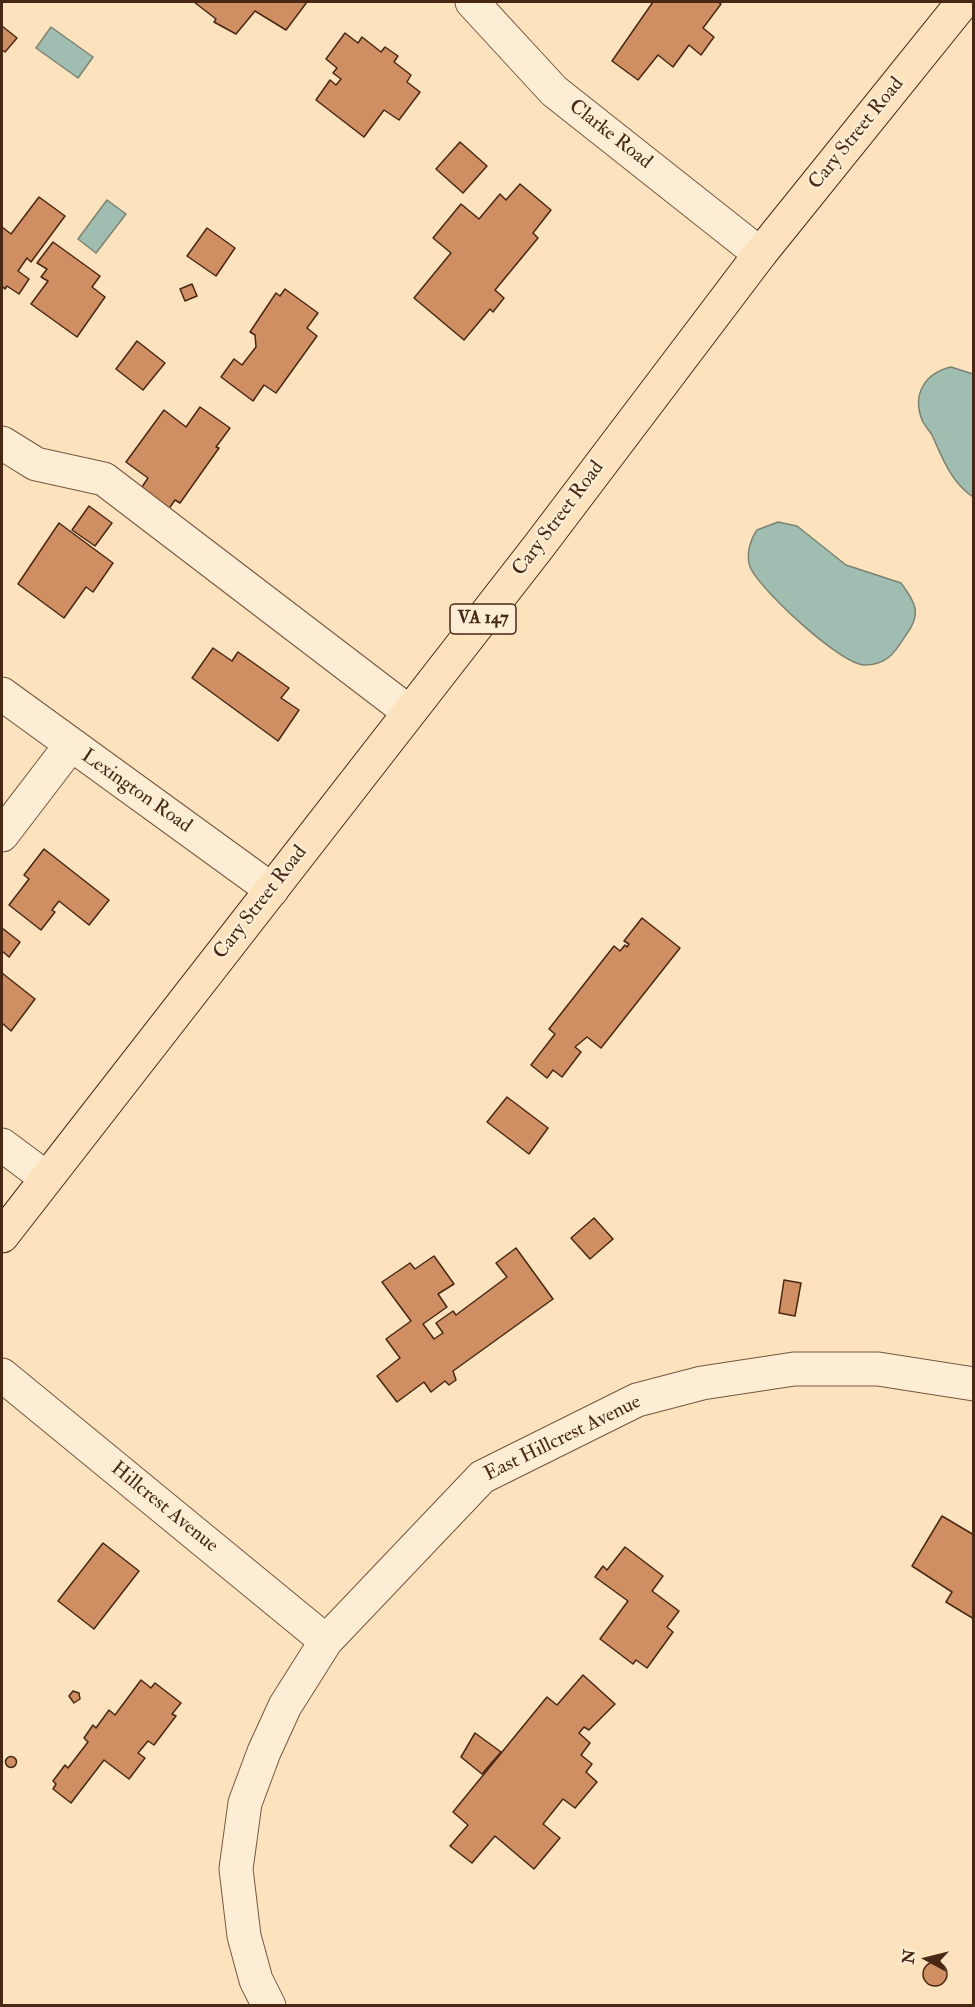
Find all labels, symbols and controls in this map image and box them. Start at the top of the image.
street label: Cary Street Road [804,73,910,195]
street label: Clarke Road [564,95,656,175]
street label: Cary Street Road [508,457,610,581]
road number: VA 147 [450,604,516,634]
street label: Lexington Road [76,745,196,839]
street label: Cary Street Road [209,841,313,965]
street label: East Hillcrest Avenue [481,1391,645,1487]
street label: Hillcrest Avenue [105,1457,223,1559]
north arrow [897,1929,957,1989]
text: N [898,1948,920,1965]

